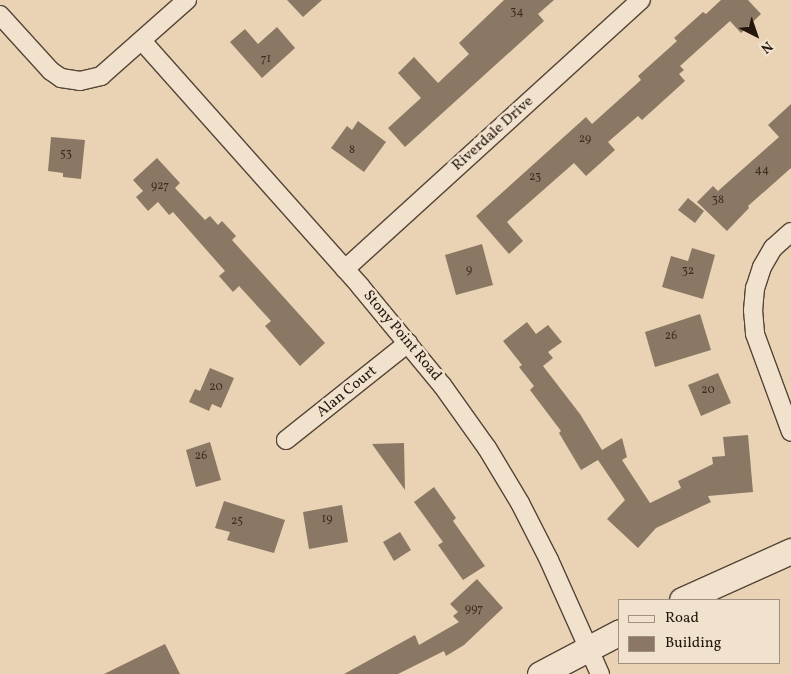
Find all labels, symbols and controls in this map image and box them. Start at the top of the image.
house number: 34 [510,6,524,20]
north arrow [731,10,781,60]
text: N [756,36,776,57]
house number: 71 [261,53,271,67]
street label: Riverdale Drive [449,93,537,175]
house number: 29 [579,133,591,147]
house number: 8 [349,144,355,158]
house number: 53 [60,148,72,162]
house number: 44 [755,164,769,178]
house number: 23 [529,171,541,185]
house number: 927 [151,180,169,194]
house number: 38 [712,194,724,208]
house number: 9 [466,264,472,278]
house number: 32 [682,265,694,279]
street label: Stony Point Road [359,287,445,385]
house number: 26 [665,330,677,344]
street label: Alan Court [313,362,381,422]
house number: 20 [209,381,223,395]
house number: 20 [701,384,715,398]
house number: 26 [195,450,207,464]
house number: 19 [322,513,332,527]
house number: 25 [231,515,243,529]
legend [618,599,781,664]
house number: 997 [465,603,483,617]
text: Road [665,608,699,629]
text: Building [665,633,721,654]

